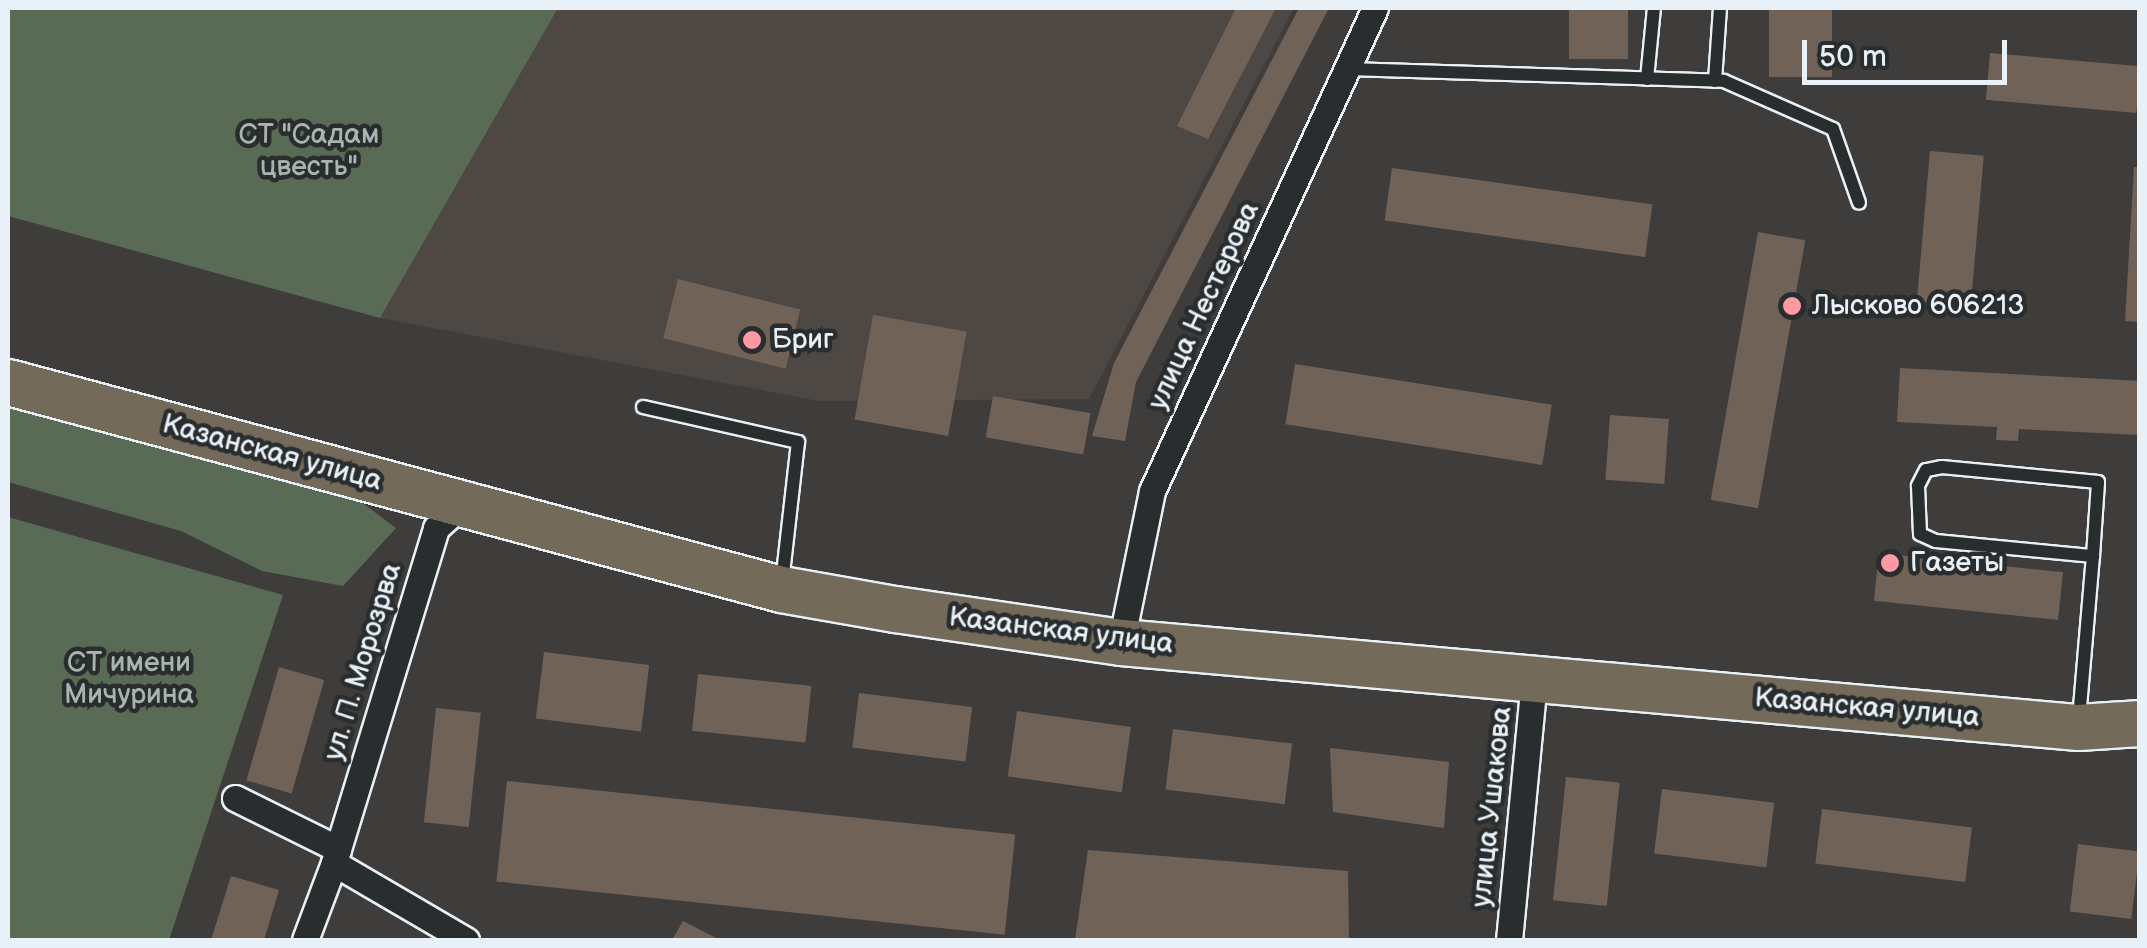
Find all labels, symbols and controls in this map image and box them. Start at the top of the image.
scale bar [1807,20,2012,82]
text: 50 m [1819,39,1887,75]
park label: СТ "Садам цвесть" [239,118,379,184]
street label: улица Нестерова [1141,197,1267,415]
place label: Лысково 606213 [1812,289,2024,323]
marker: Лысково 606213 [1781,295,1803,317]
place label: Бриг [772,323,834,357]
marker: Бриг [741,329,763,351]
street label: Казанская улица [159,408,385,498]
place label: Газеты [1910,546,2004,580]
marker: Газеты [1879,552,1901,574]
street label: ул. П. Морозрва [317,559,409,765]
street label: Казанская улица [947,601,1175,661]
park label: СТ имени Мичурина [64,646,194,712]
street label: Казанская улица [1753,681,1981,735]
street label: улица Ушакова [1465,705,1519,909]

